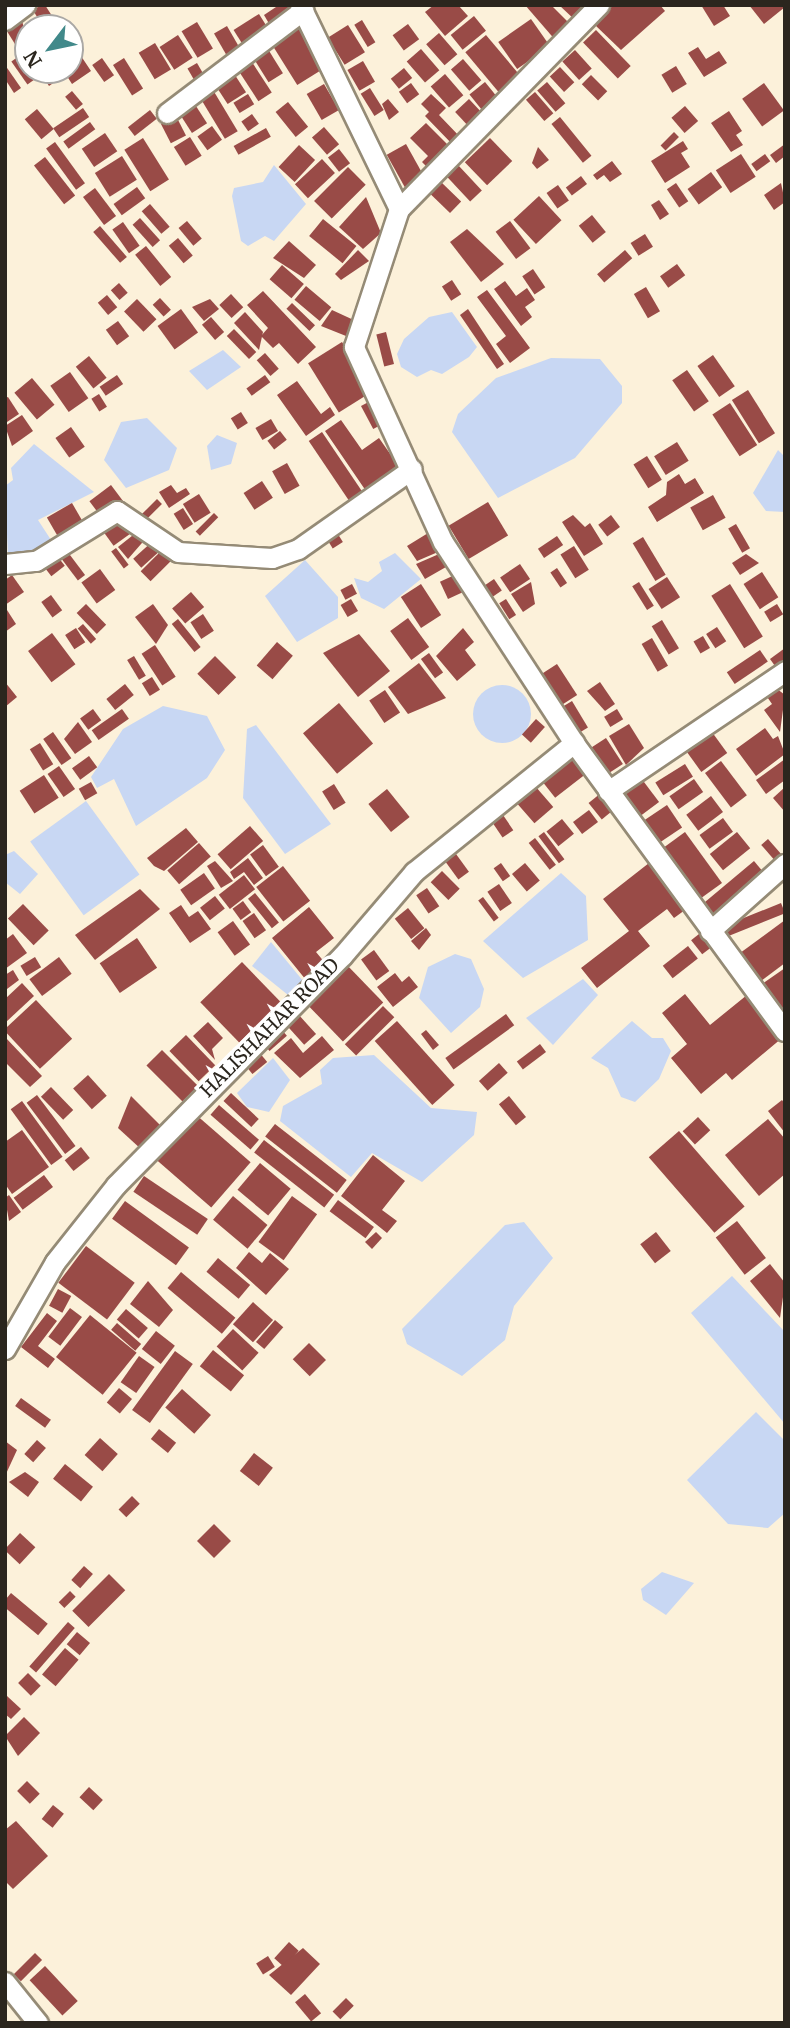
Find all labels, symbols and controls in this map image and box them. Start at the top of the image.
north arrow [14,14,84,84]
text: N [19,46,47,72]
street label: HALISHAHAR ROAD [196,954,344,1102]

